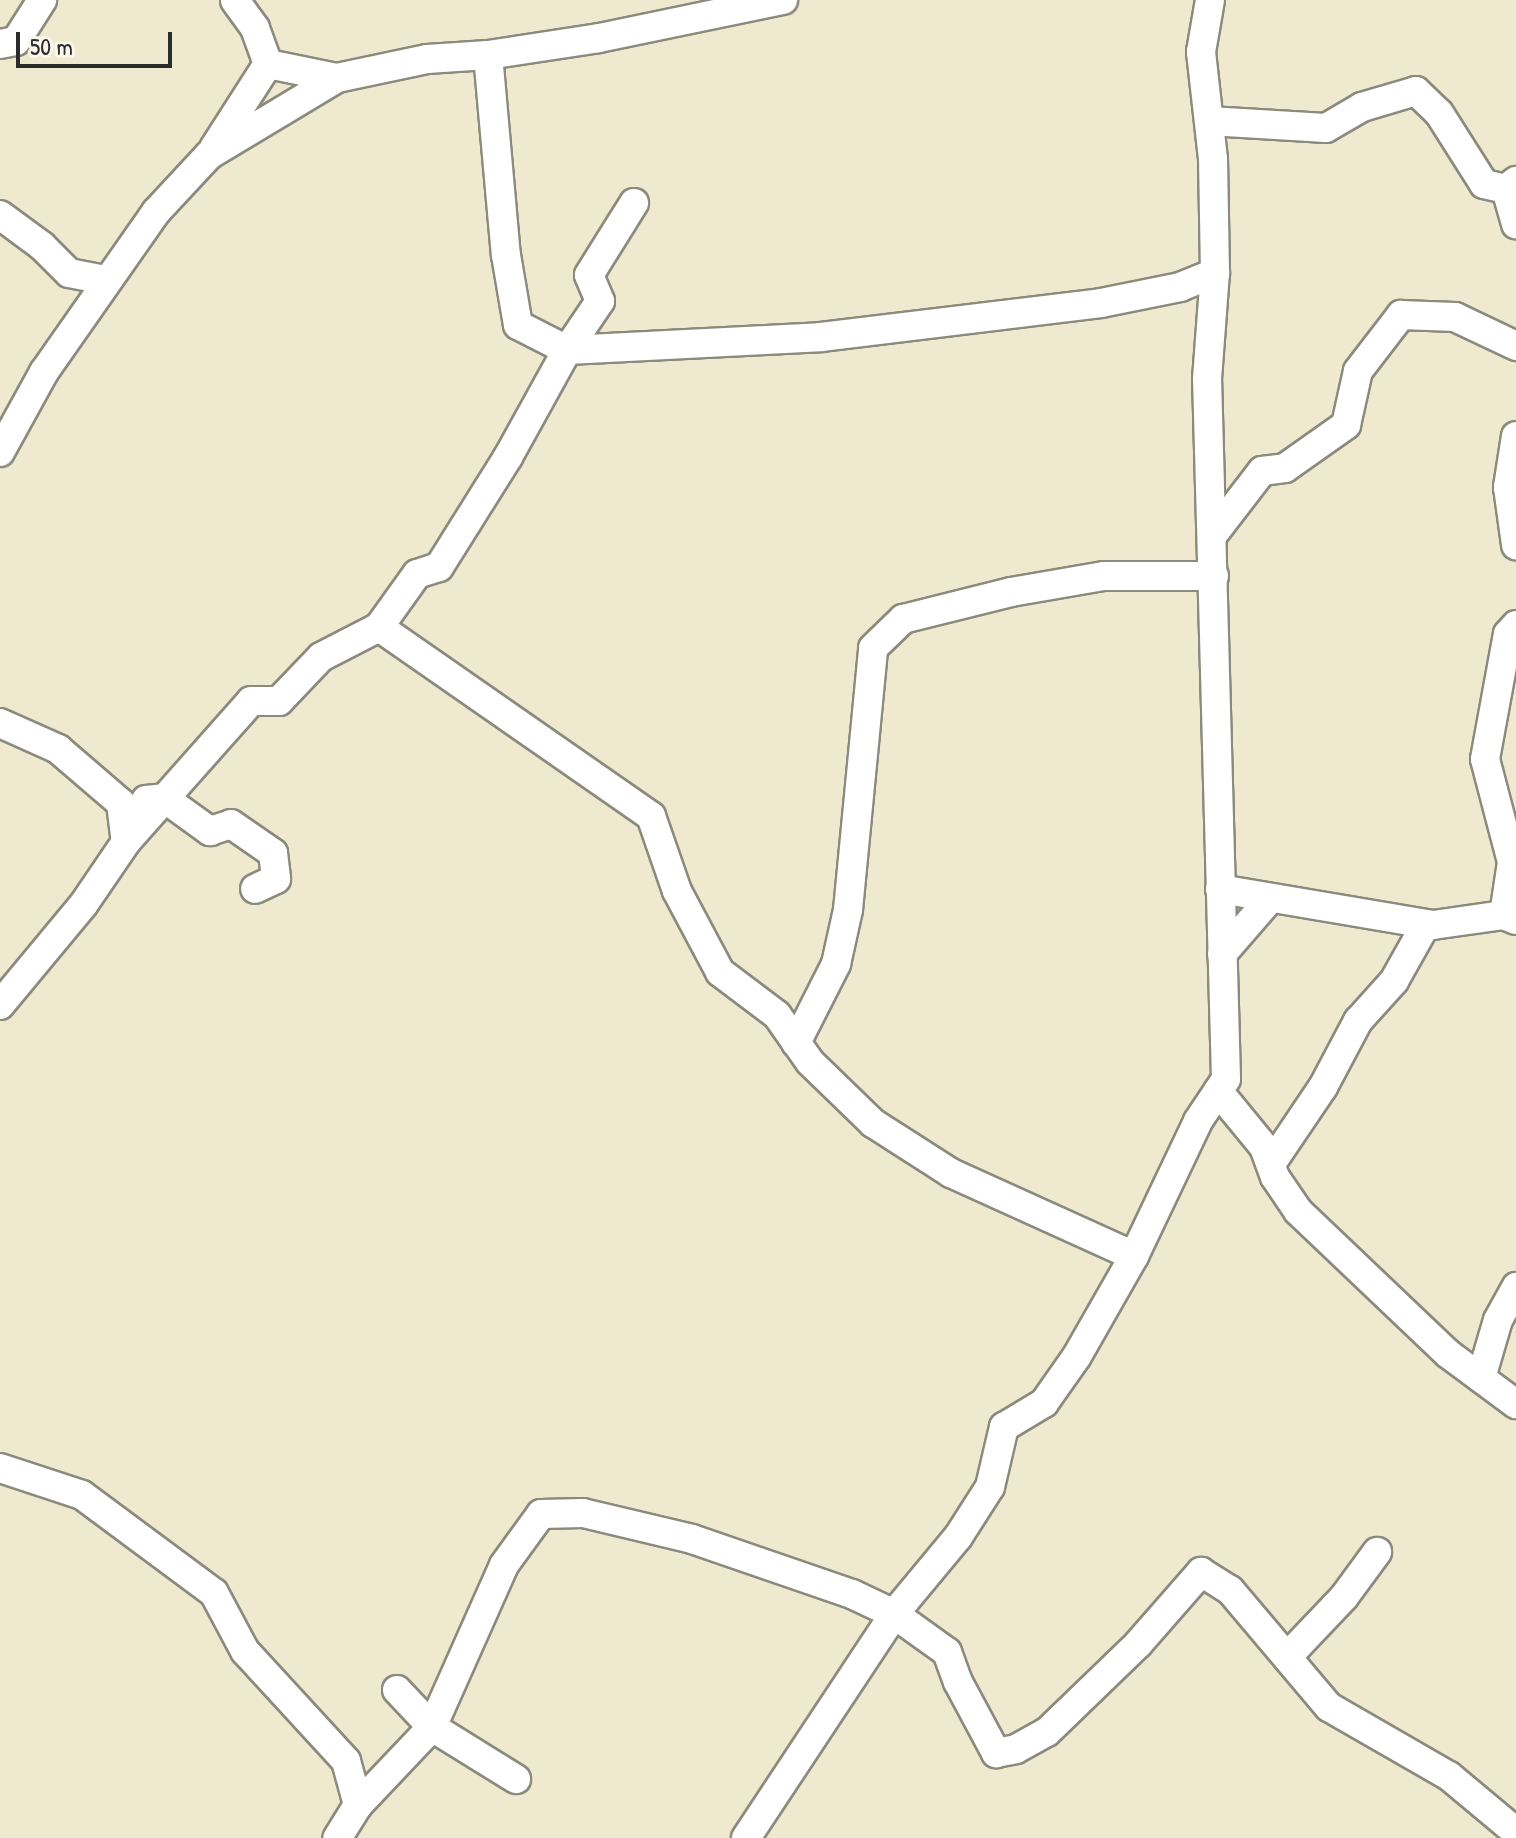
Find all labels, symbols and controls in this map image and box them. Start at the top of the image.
scale bar [20,16,176,66]
text: 50 m [30,30,73,62]

